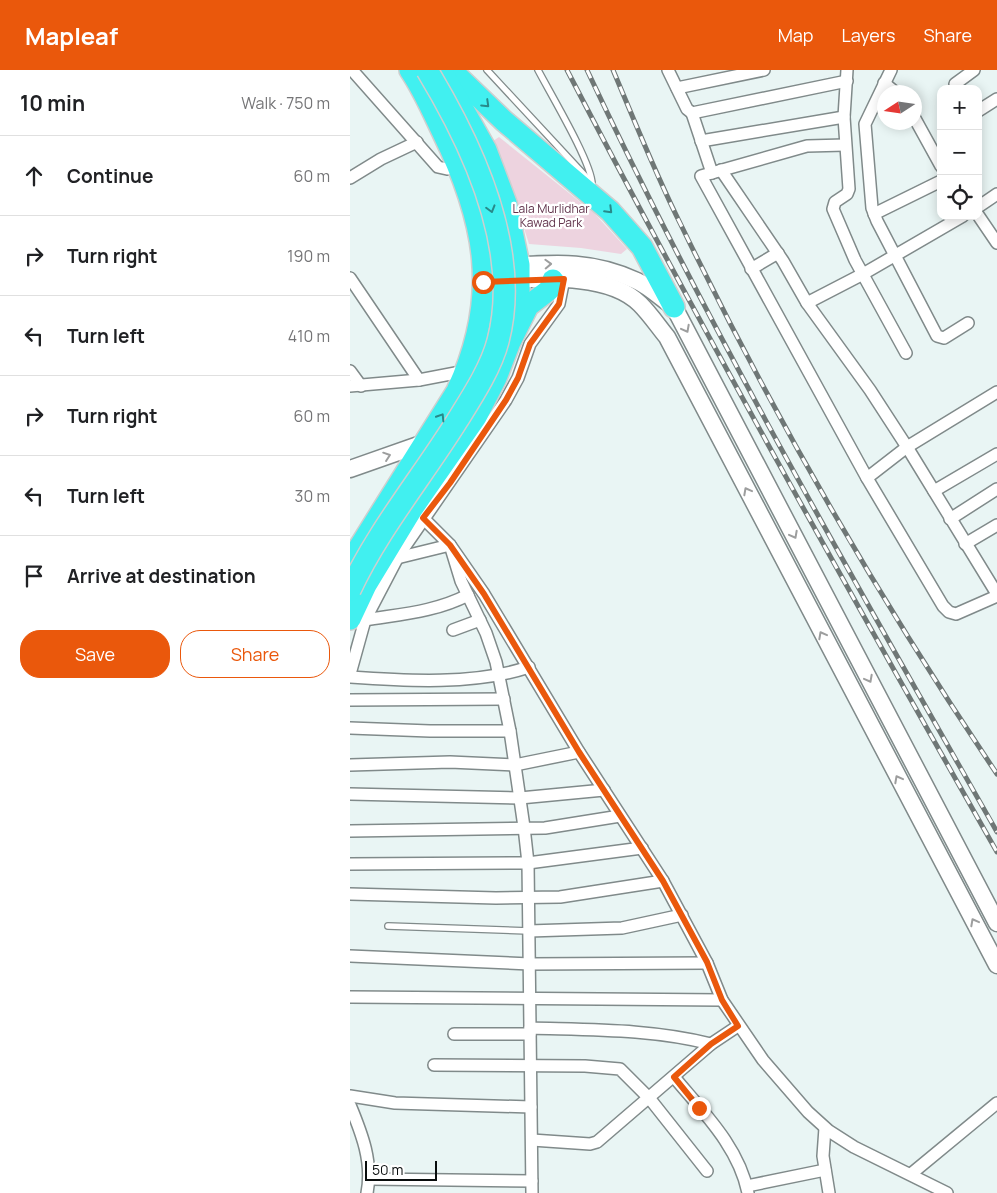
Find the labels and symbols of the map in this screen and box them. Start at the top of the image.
north arrow [877,85,922,130]
one-way arrow [480,98,489,107]
park label: Lala Murlidhar Kawad Park [512,200,590,231]
one-way arrow [486,204,496,213]
one-way arrow [603,205,612,214]
one-way arrow [545,259,553,270]
route start [472,271,495,294]
one-way arrow [680,324,690,333]
one-way arrow [434,413,444,422]
one-way arrow [382,452,391,462]
one-way arrow [743,487,753,496]
one-way arrow [788,530,798,539]
one-way arrow [818,631,828,640]
one-way arrow [863,674,873,683]
one-way arrow [894,775,904,784]
one-way arrow [970,918,980,927]
route end [688,1097,711,1120]
scale bar [365,1158,438,1181]

